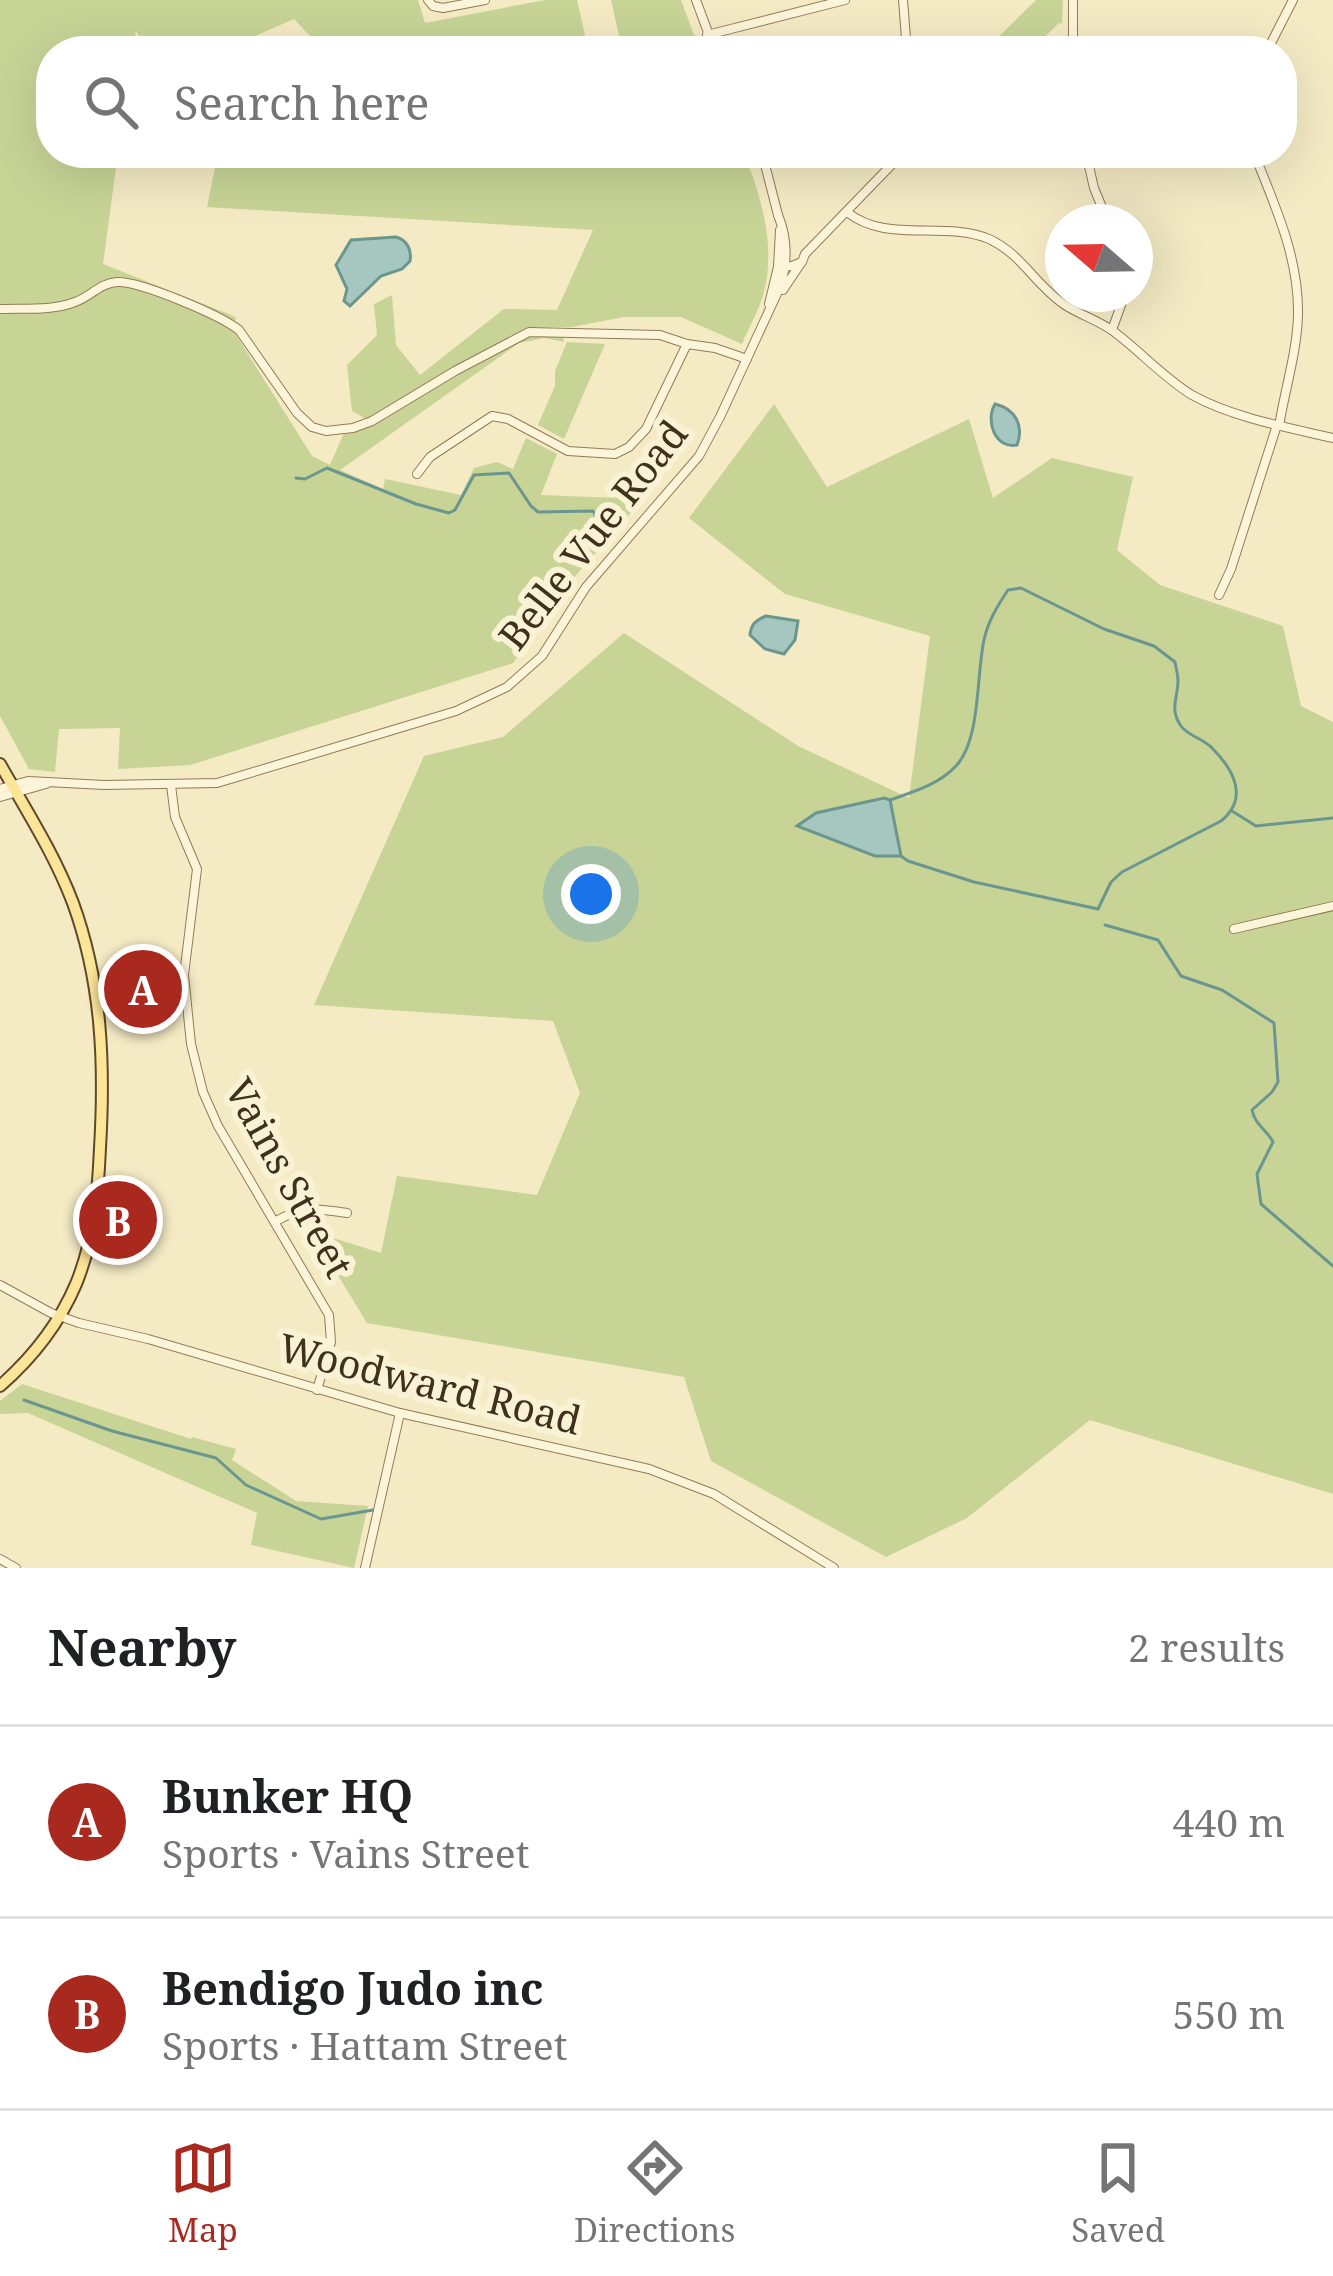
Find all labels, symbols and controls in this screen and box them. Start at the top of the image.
search box [36,36,1297,168]
icon: search [78,69,144,135]
text: Search here [174,72,429,133]
north arrow [1045,204,1153,312]
street label: Belle Vue Road [485,408,698,660]
your location [561,864,621,924]
pin: A [104,944,182,1034]
street label: Vains Street [214,1068,367,1286]
pin: B [79,1175,157,1265]
street label: Woodward Road [274,1319,587,1446]
text: Nearby [48,1611,236,1681]
text: 2 results [1128,1620,1285,1673]
text: Bunker HQ [162,1765,413,1826]
text: A [72,1795,102,1848]
text: 440 m [1173,1795,1285,1848]
text: Sports · Vains Street [162,1826,529,1879]
text: Bendigo Judo inc [162,1957,544,2018]
text: B [74,1987,100,2040]
text: 550 m [1173,1987,1285,2040]
text: Sports · Hattam Street [162,2018,567,2071]
tab: Map [168,2135,238,2252]
tab: Directions [574,2135,735,2252]
tab: Saved [1071,2135,1165,2252]

